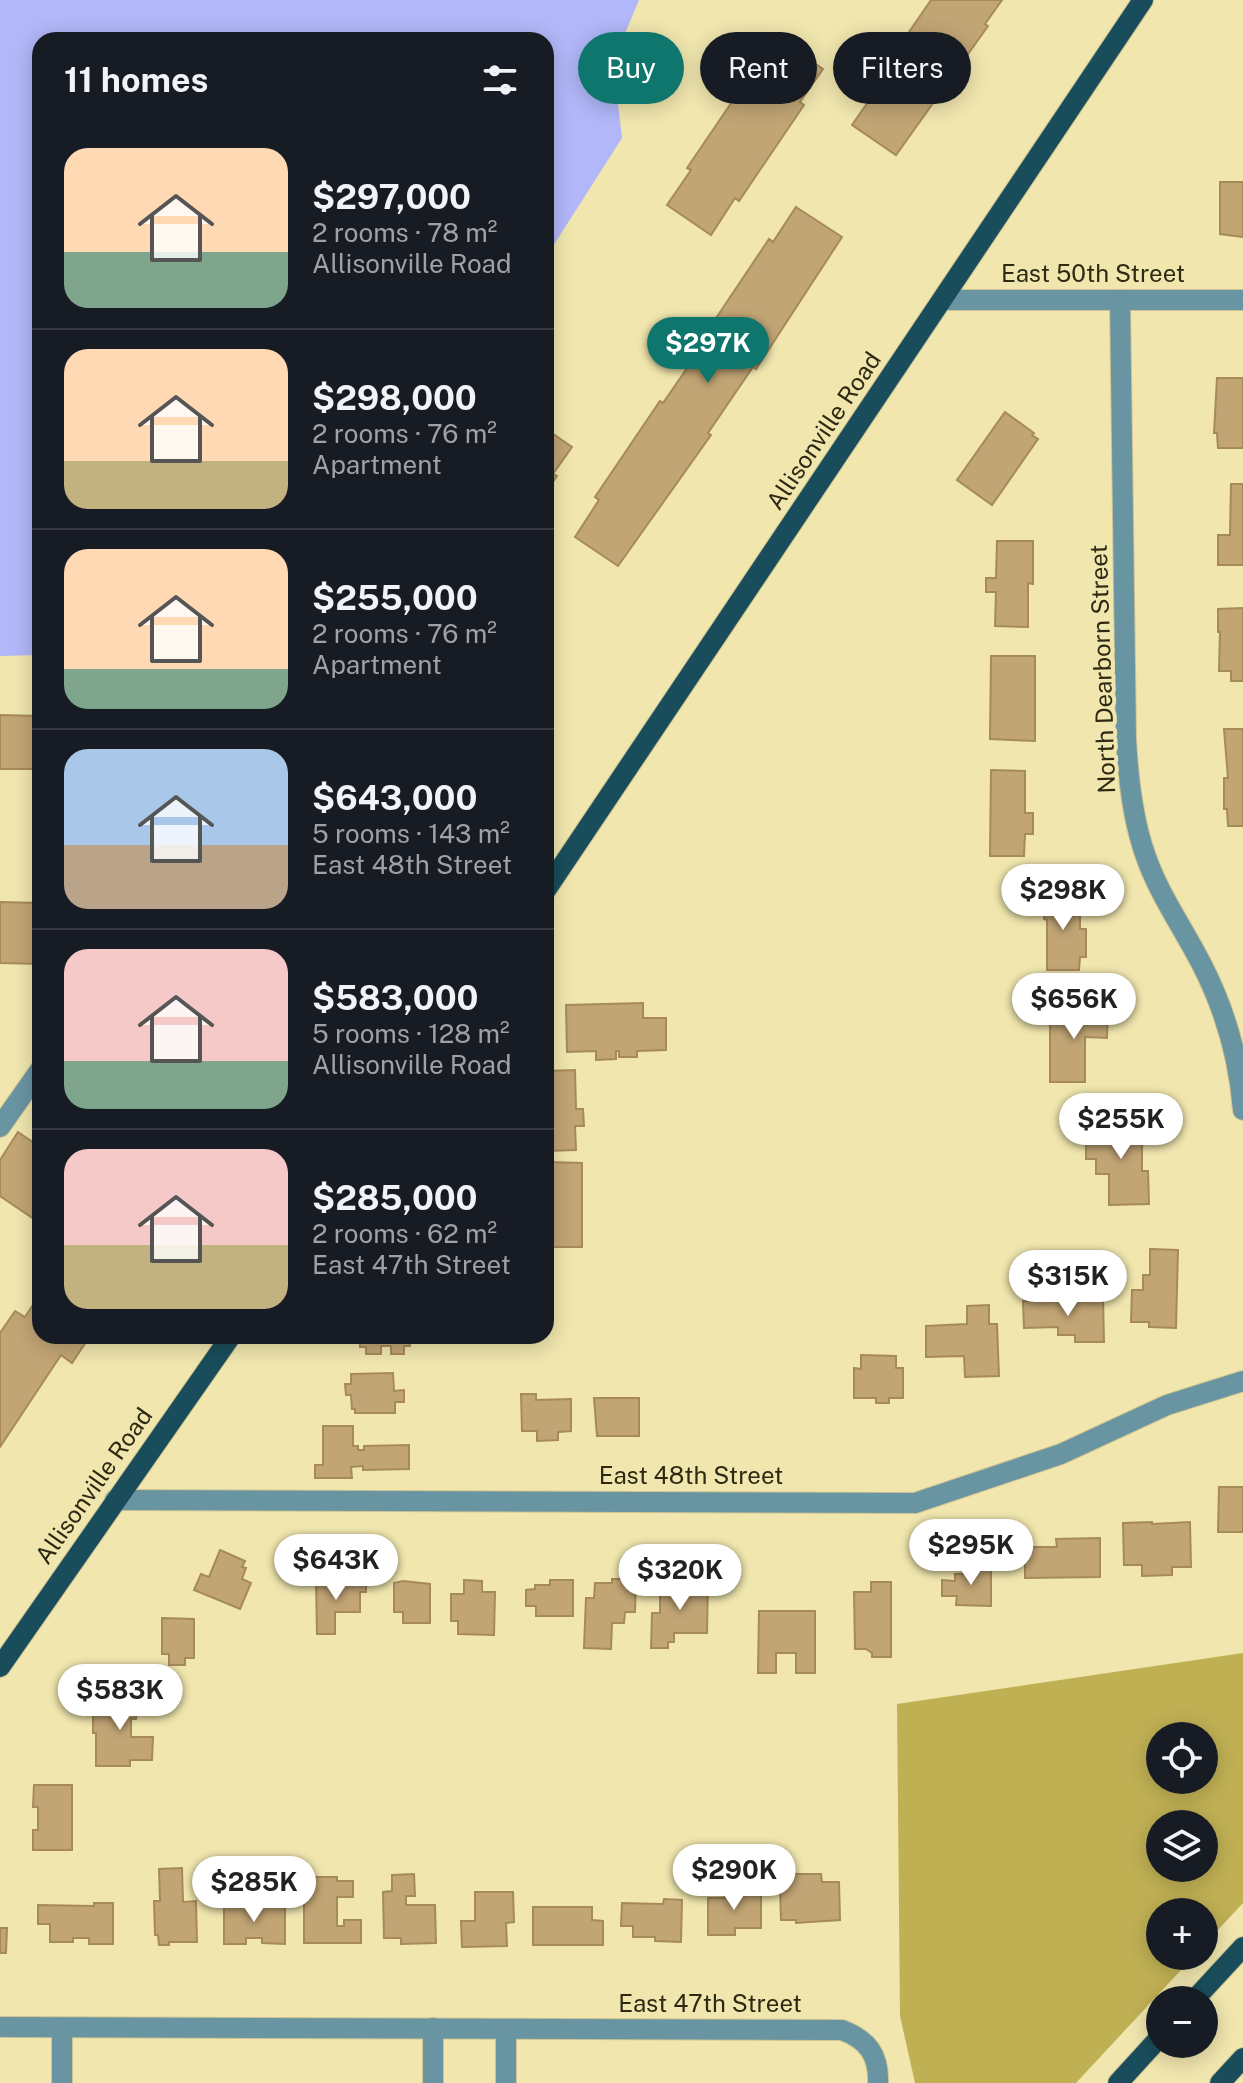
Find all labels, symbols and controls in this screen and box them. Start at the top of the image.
chip: Buy [578,32,684,104]
chip: Rent [700,32,817,104]
chip: Filters [833,32,971,104]
icon: filters [478,58,522,102]
text: 11 homes [64,60,208,100]
text: $297,000 [312,177,471,217]
icon: home [128,180,224,276]
text: 2 rooms · 78 m² [312,217,497,248]
text: Allisonville Road [312,248,511,279]
street label: East 50th Street [1001,259,1185,287]
pin: $297K [652,317,764,385]
text: $297K [665,327,751,358]
street label: Allisonville Road [760,346,886,515]
text: $298,000 [312,378,477,418]
icon: home [128,381,224,477]
text: 2 rooms · 76 m² [312,418,497,449]
text: Apartment [312,449,442,480]
street label: North Dearborn Street [1084,544,1120,794]
text: $255,000 [312,578,478,618]
icon: home [128,581,224,677]
text: 2 rooms · 76 m² [312,618,497,649]
text: Apartment [312,649,442,680]
text: $643,000 [312,778,477,818]
icon: home [128,781,224,877]
text: 5 rooms · 143 m² [312,818,510,849]
text: East 48th Street [312,849,512,880]
pin: $298K [1007,864,1119,932]
text: $298K [1019,874,1107,905]
pin: $656K [1018,973,1130,1041]
text: $583,000 [312,978,478,1018]
icon: home [128,981,224,1077]
text: $656K [1030,983,1118,1014]
text: 5 rooms · 128 m² [312,1018,509,1049]
text: Allisonville Road [312,1049,511,1080]
pin: $255K [1065,1093,1177,1161]
text: $255K [1077,1103,1165,1134]
text: $285,000 [312,1178,477,1218]
icon: home [128,1181,224,1277]
text: 2 rooms · 62 m² [312,1218,497,1249]
text: East 47th Street [312,1249,511,1280]
pin: $315K [1012,1250,1124,1318]
text: $315K [1027,1260,1109,1291]
street label: Allisonville Road [29,1402,157,1569]
street label: East 48th Street [599,1461,783,1489]
pin: $295K [915,1519,1027,1587]
text: $295K [927,1529,1015,1560]
pin: $643K [280,1534,392,1602]
text: $643K [292,1544,380,1575]
pin: $320K [624,1544,736,1612]
text: $320K [637,1554,723,1585]
pin: $583K [64,1664,176,1732]
text: $583K [76,1674,164,1705]
map controls [1146,1722,1218,2058]
button: locate [1146,1722,1218,1794]
button: layers [1146,1810,1218,1882]
pin: $290K [678,1844,790,1912]
text: $290K [691,1854,777,1885]
pin: $285K [198,1856,310,1924]
text: $285K [210,1866,298,1897]
button: + [1146,1898,1218,1970]
button: − [1146,1986,1218,2058]
street label: East 47th Street [618,1989,802,2017]

